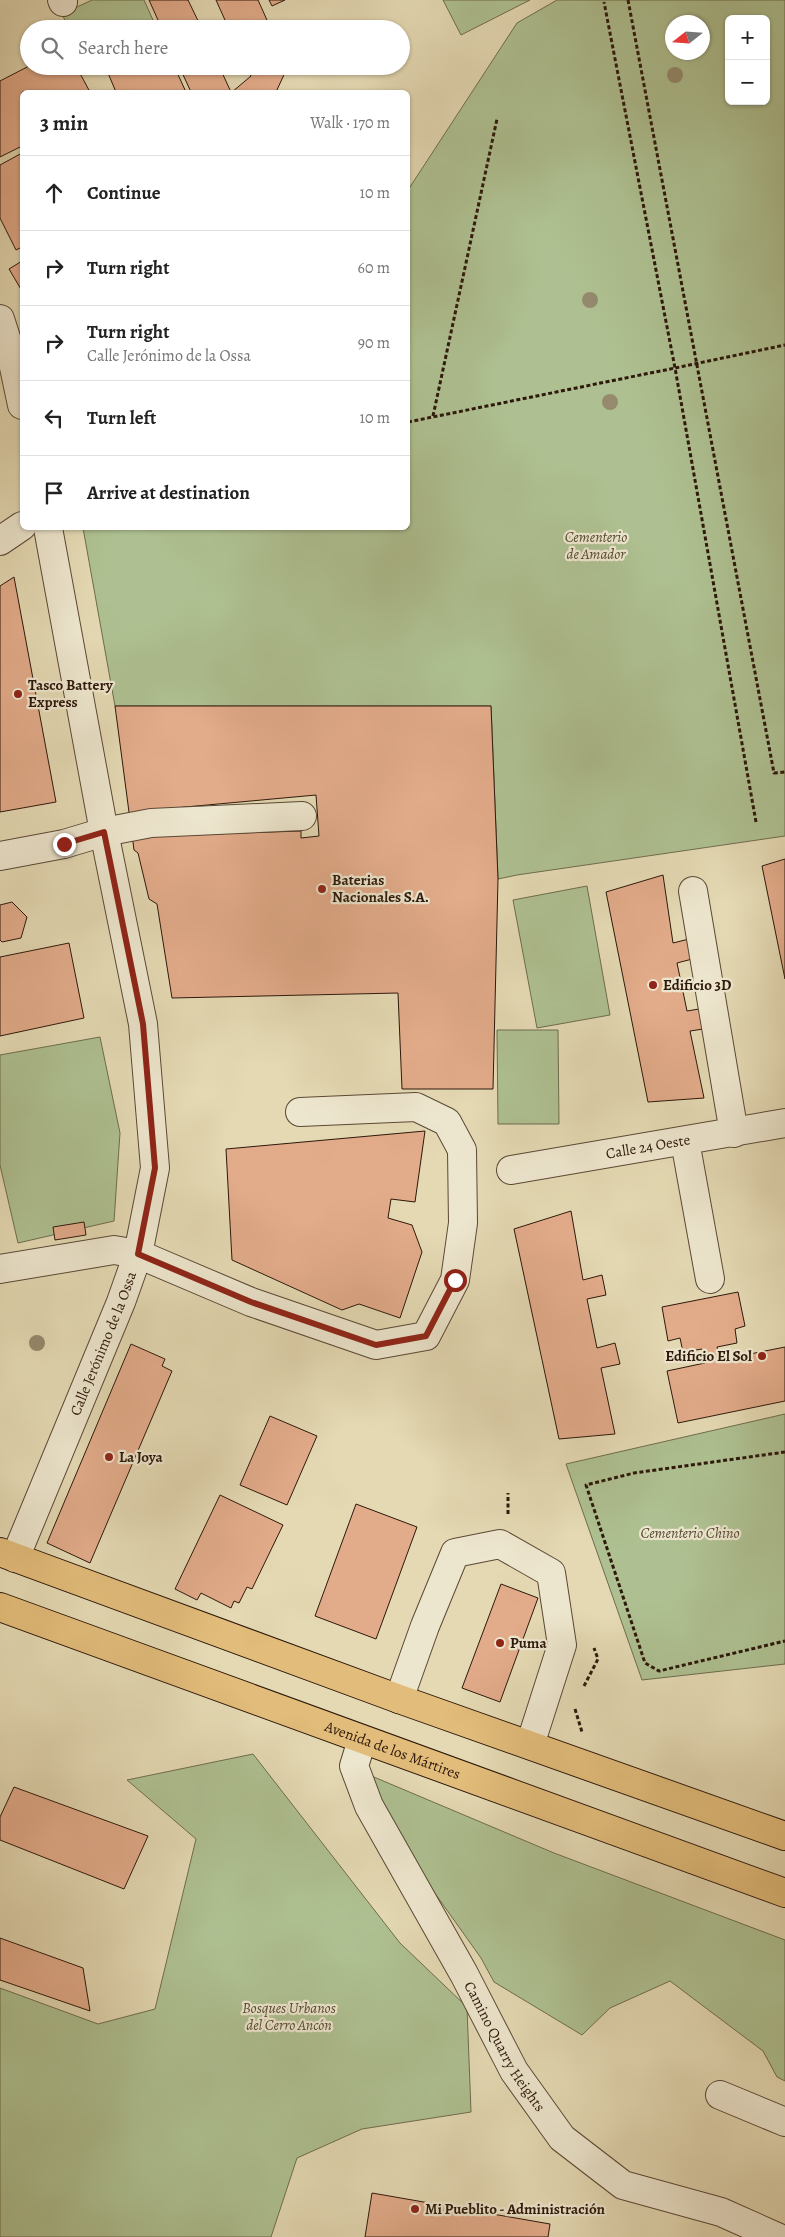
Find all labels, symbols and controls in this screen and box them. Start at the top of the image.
north arrow [665,15,710,60]
map controls [725,15,770,105]
button: + [725,15,770,60]
search box [20,20,410,75]
icon: search [38,34,66,62]
text: Search here [78,35,168,61]
button: − [725,60,770,105]
text: 3 min [40,109,88,137]
text: Walk · 170 m [310,112,390,134]
icon: ahead [40,179,68,207]
text: Continue [87,180,161,206]
text: 10 m [360,182,390,204]
icon: right [40,254,68,282]
text: Turn right [87,255,169,281]
text: 60 m [358,257,390,279]
text: Turn right [87,319,169,345]
icon: right [40,329,68,357]
text: 90 m [358,332,390,354]
text: Calle Jerónimo de la Ossa [87,345,251,367]
icon: left [40,404,68,432]
text: Turn left [87,405,156,431]
text: 10 m [360,407,390,429]
icon: arrive [40,479,68,507]
text: Arrive at destination [87,480,250,506]
park label: Cementerio de Amador [565,527,627,564]
place label: Tasco Battery Express [28,675,114,712]
marker: Tasco Battery Express [12,688,24,700]
route end [53,833,76,856]
place label: Baterias Nacionales S.A. [332,870,429,907]
marker: Baterias Nacionales S.A. [316,883,328,895]
place label: Edificio 3D [663,975,731,995]
marker: Edificio 3D [647,979,659,991]
street label: Calle 24 Oeste [604,1129,692,1164]
street label: Calle Jerónimo de la Ossa [65,1269,141,1419]
route start [444,1269,467,1292]
place label: Edificio El Sol [665,1346,752,1366]
marker: Edificio El Sol [756,1350,768,1362]
place label: La Joya [119,1447,164,1467]
marker: La Joya [103,1451,115,1463]
park label: Cementerio Chino [640,1523,740,1543]
place label: Puma [510,1633,547,1653]
marker: Puma [494,1637,506,1649]
street label: Avenida de los Mártires [321,1716,463,1784]
street label: Camino Quarry Heights [459,1978,550,2116]
park label: Bosques Urbanos del Cerro Ancón [242,1998,336,2035]
place label: Mi Pueblito - Administración [425,2199,606,2219]
marker: Mi Pueblito - Administración [409,2203,421,2215]

